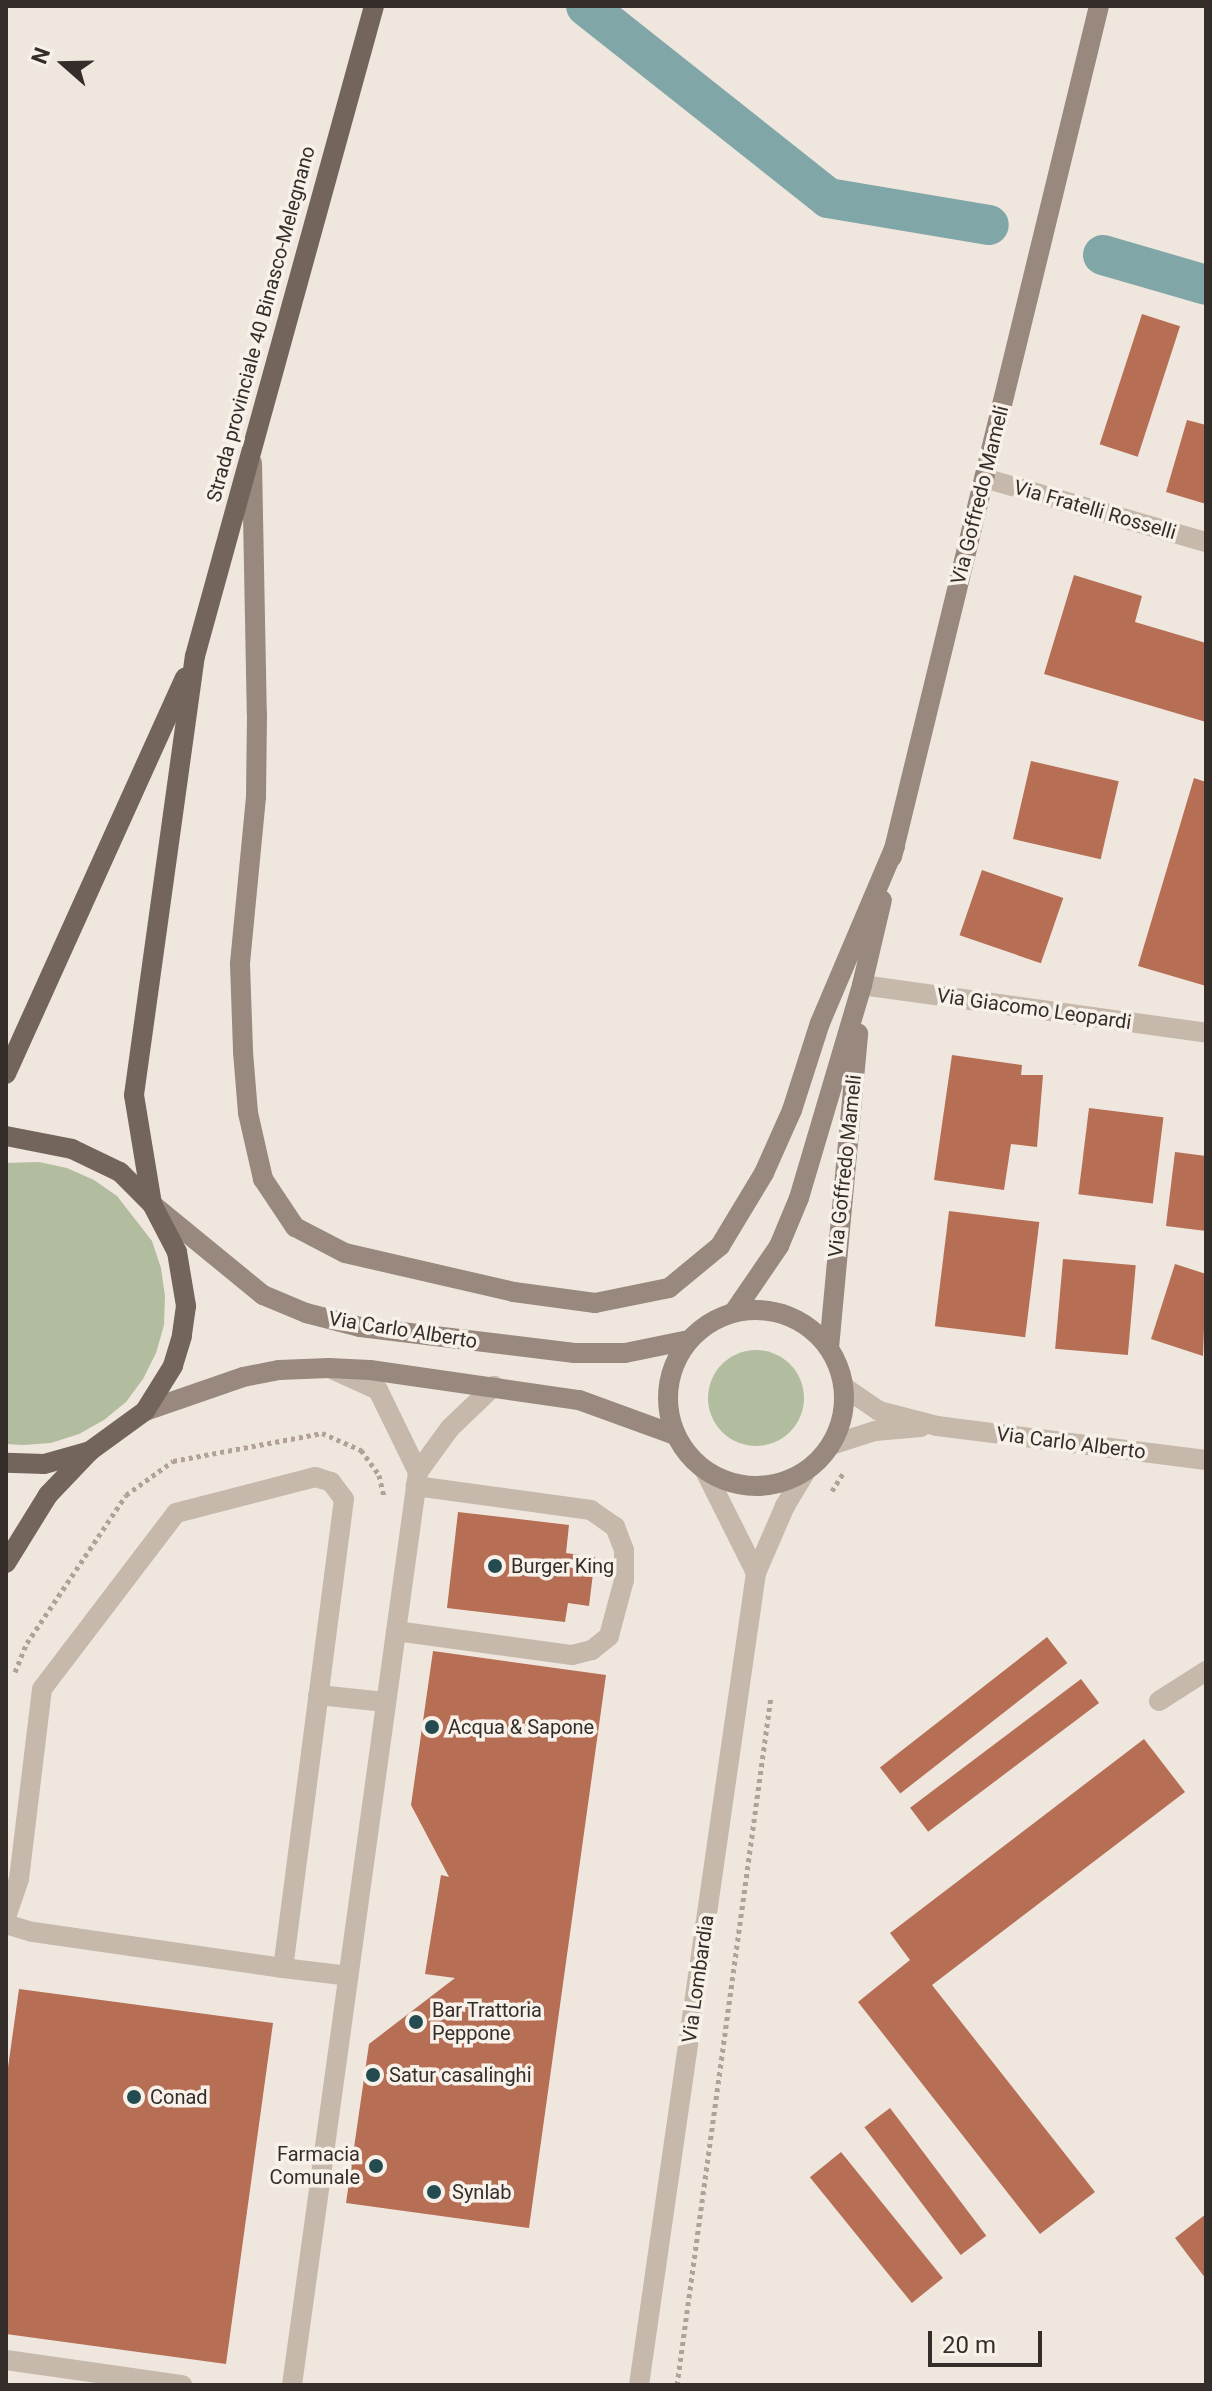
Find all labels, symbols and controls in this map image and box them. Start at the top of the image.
north arrow [24,24,104,104]
text: N [27,44,55,67]
street label: Strada provinciale 40 Binasco-Melegnano [202,143,320,505]
street label: Via Goffredo Mameli [946,403,1014,587]
street label: Via Fratelli Rosselli [1011,475,1179,545]
street label: Via Giacomo Leopardi [935,983,1133,1035]
street label: Via Goffredo Mameli [823,1074,867,1258]
street label: Via Carlo Alberto [327,1306,479,1354]
street label: Via Carlo Alberto [995,1422,1147,1464]
place label: Burger King [511,1554,614,1578]
marker: Burger King [486,1557,504,1575]
place label: Acqua & Sapone [448,1715,594,1739]
marker: Acqua & Sapone [423,1718,441,1736]
street label: Via Lombardia [677,1914,719,2044]
place label: Bar Trattoria Peppone [432,1998,542,2045]
marker: Bar Trattoria Peppone [407,2013,425,2031]
place label: Satur casalinghi [389,2063,531,2087]
marker: Satur casalinghi [364,2066,382,2084]
place label: Conad [150,2085,208,2109]
marker: Conad [125,2088,143,2106]
place label: Farmacia Comunale [270,2142,360,2189]
marker: Farmacia Comunale [367,2157,385,2175]
place label: Synlab [452,2180,511,2204]
marker: Synlab [423,2181,445,2203]
scale bar [932,2315,1046,2365]
text: 20 m [942,2331,996,2359]

